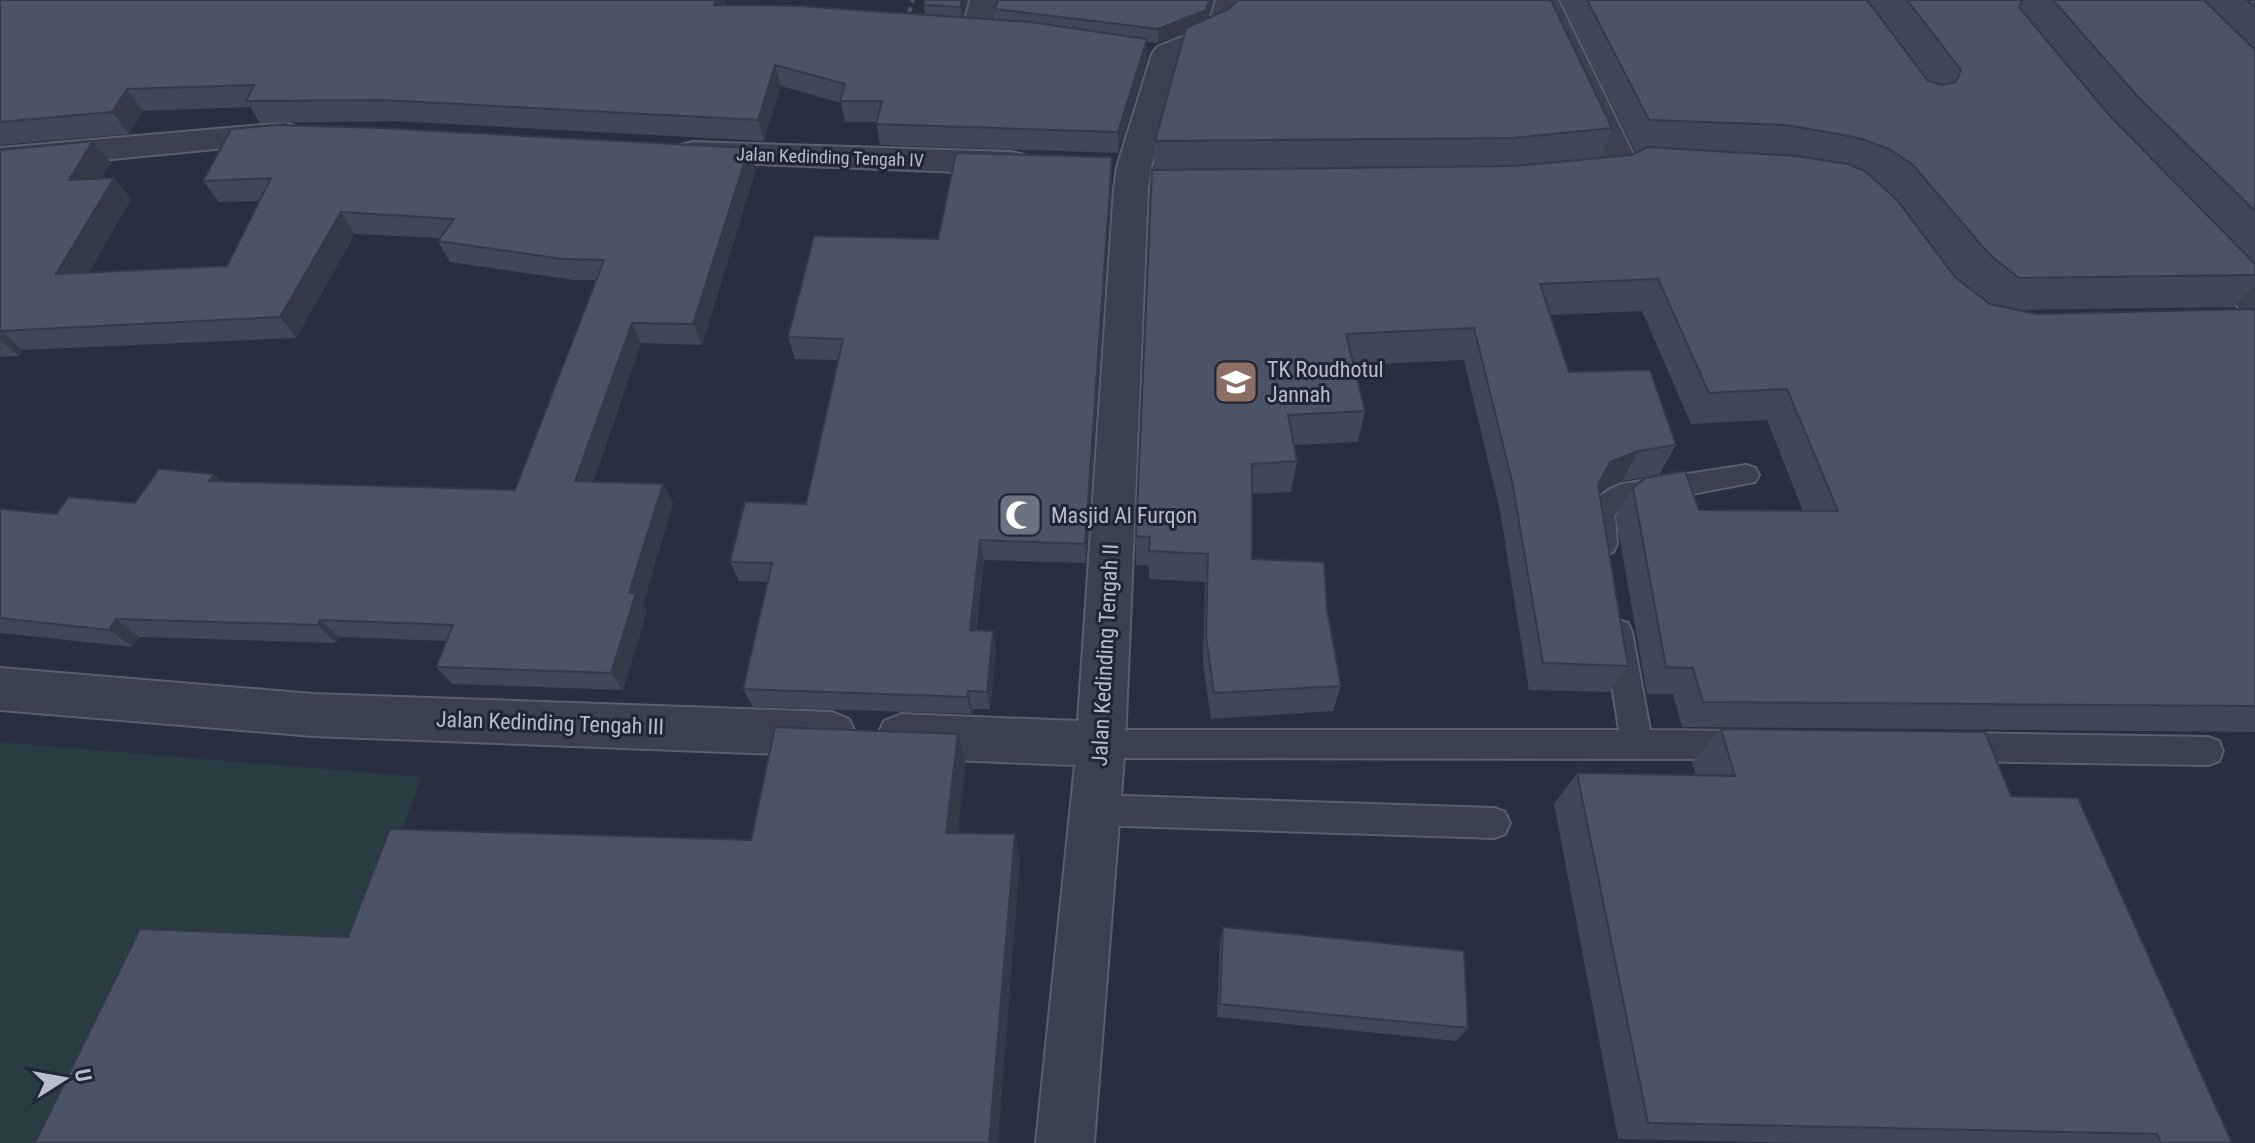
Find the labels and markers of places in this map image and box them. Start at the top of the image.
place label: TK Roudhotul Jannah [1267,357,1384,407]
school or university icon: TK Roudhotul Jannah [1212,358,1260,406]
mosque icon: Masjid Al Furqon [996,491,1044,539]
place label: Masjid Al Furqon [1051,503,1197,528]

